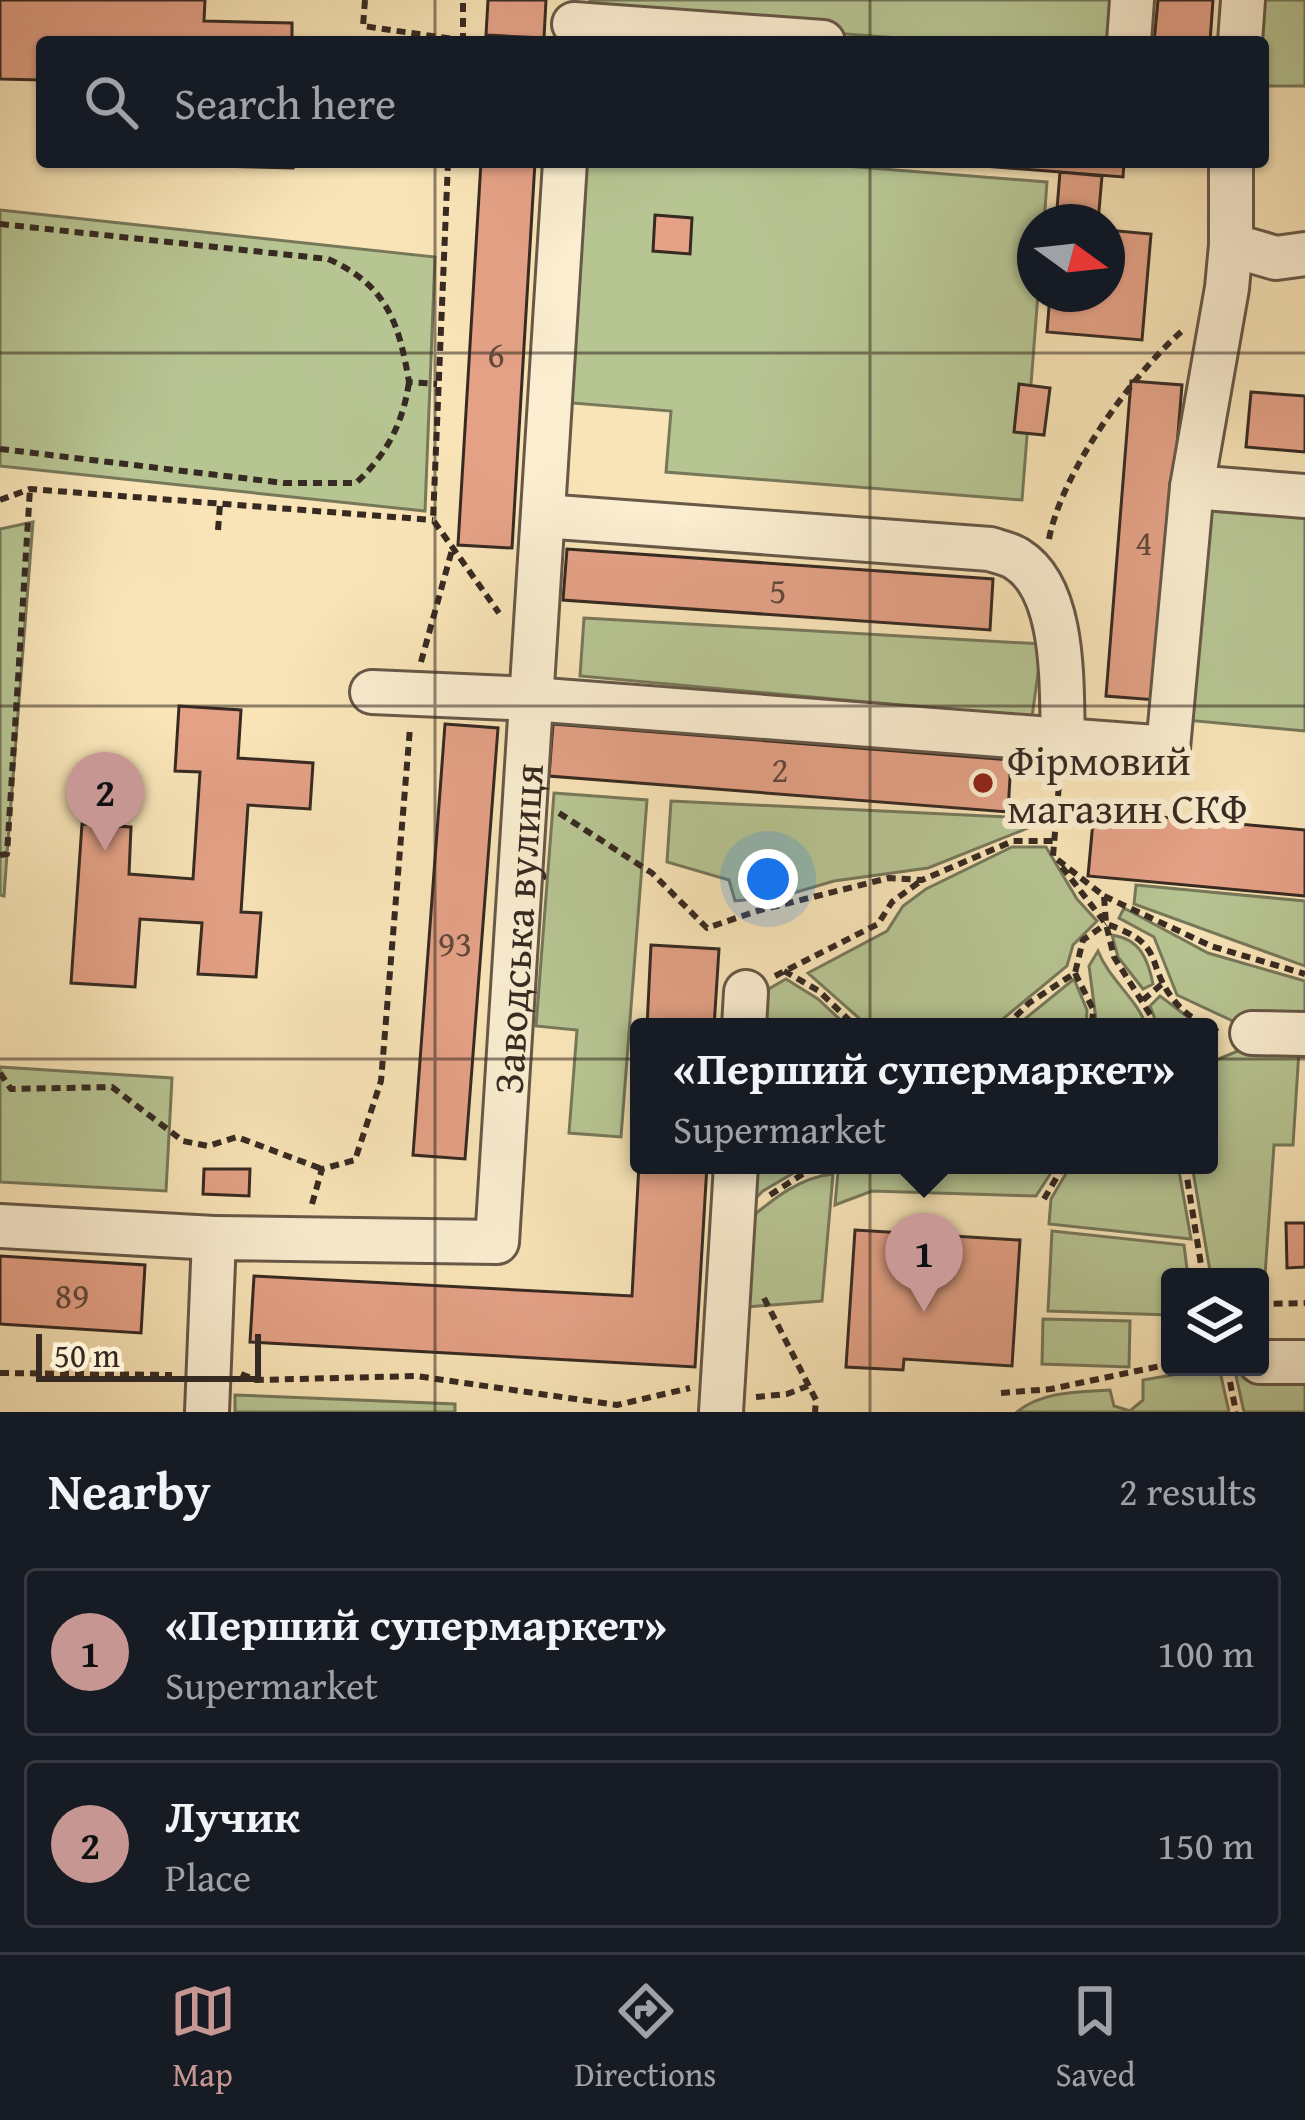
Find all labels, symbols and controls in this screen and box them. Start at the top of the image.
search box [36,36,1269,168]
icon: search [78,69,144,135]
text: Search here [174,70,396,135]
north arrow [1017,204,1125,312]
house number: 6 [487,327,505,380]
house number: 4 [1135,515,1153,568]
house number: 5 [769,563,787,616]
place label: Фірмовий магазин СКФ [1007,729,1248,838]
house number: 2 [771,742,789,795]
pin: 2 [66,752,144,851]
street label: Заводська вулиця [476,762,558,1096]
marker: Фірмовий магазин СКФ [970,770,996,796]
your location [738,849,798,909]
house number: 93 [438,916,472,969]
popup [630,1018,1218,1174]
text: «Перший супермаркет» [673,1035,1175,1100]
text: Supermarket [673,1100,886,1157]
pin: 1 [885,1213,963,1312]
house number: 89 [55,1268,89,1321]
map controls [1161,1268,1269,1376]
button: layers [1161,1268,1269,1376]
scale bar [36,1328,261,1381]
text: 50 m [54,1331,120,1379]
text: Nearby [48,1453,211,1528]
text: 2 results [1119,1462,1257,1519]
text: «Перший супермаркет» [165,1591,667,1656]
text: 1 [80,1624,100,1681]
text: 100 m [1157,1624,1254,1681]
text: Supermarket [165,1656,378,1713]
text: Лучик [165,1783,300,1848]
text: 2 [80,1816,100,1873]
text: 150 m [1157,1816,1254,1873]
text: Place [165,1848,251,1905]
tab: Map [170,1978,236,2098]
tab: Directions [575,1978,716,2098]
tab: Saved [1056,1978,1135,2098]

